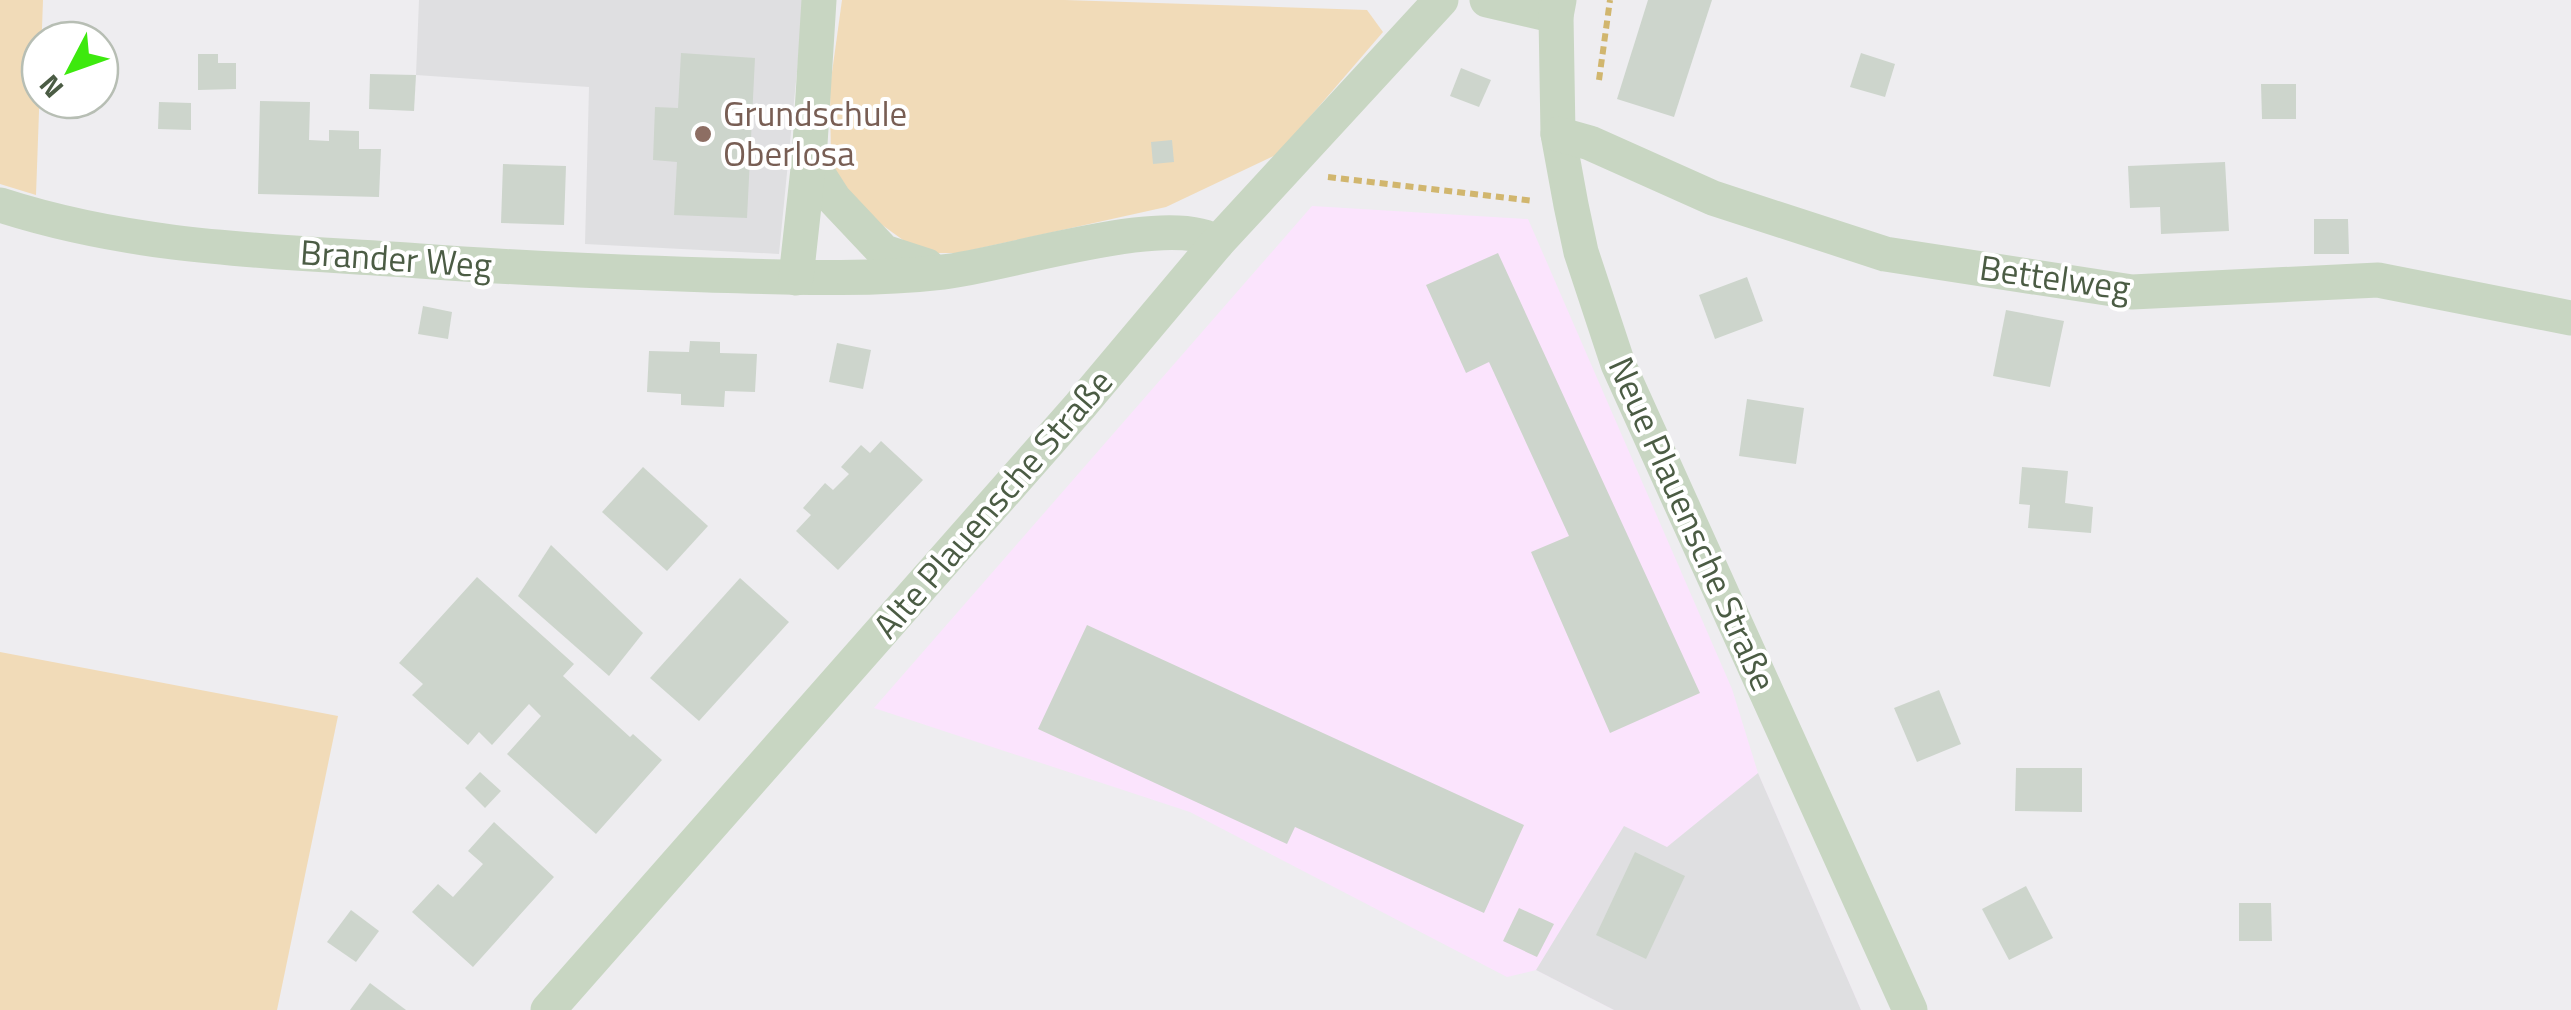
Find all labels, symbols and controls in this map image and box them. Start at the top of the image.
north arrow [20,20,120,120]
text: N [28,65,73,108]
place label: Grundschule Oberlosa [723,86,907,180]
marker: Grundschule Oberlosa [692,123,714,145]
street label: Brander Weg [298,224,494,292]
street label: Bettelweg [1976,240,2134,314]
street label: Neue Plauensche Straße [1595,348,1791,699]
street label: Alte Plauensche Straße [860,357,1125,650]

